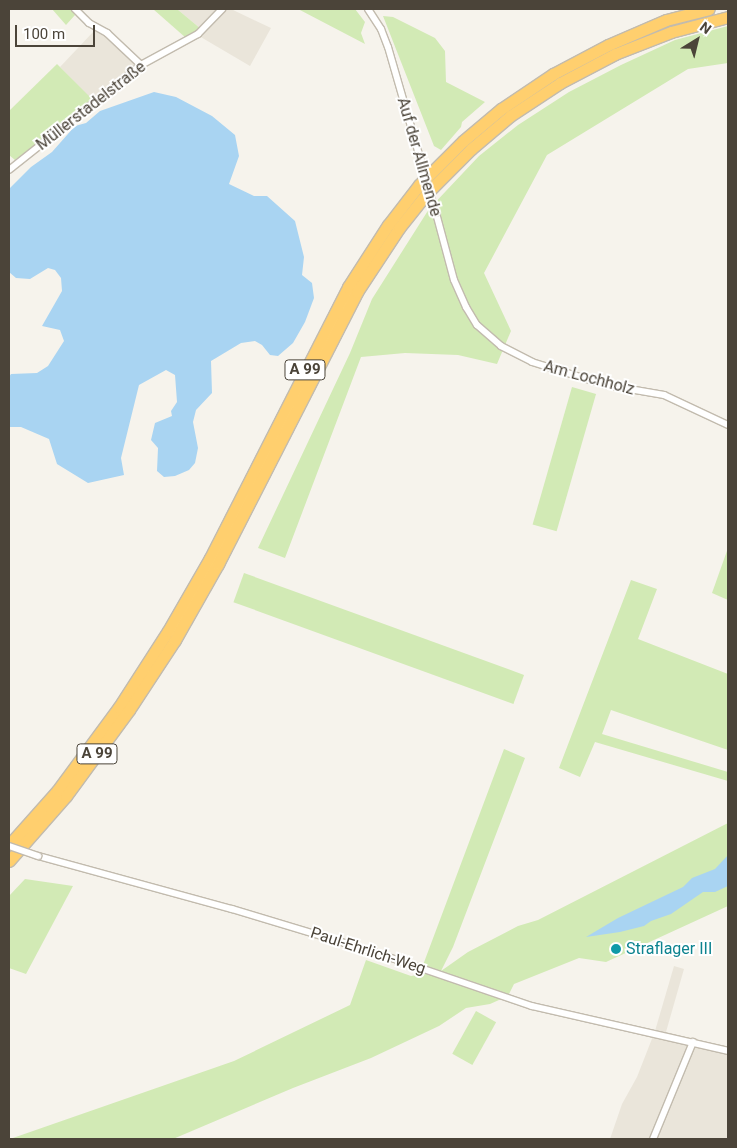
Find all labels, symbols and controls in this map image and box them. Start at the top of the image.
scale bar [18,15,98,47]
north arrow [672,15,722,65]
text: N [697,18,715,37]
text: 100 m [23,25,65,43]
street label: Müllerstadelstraße [33,57,149,155]
street label: Auf der Allmende [393,95,445,219]
street label: Am Lochholz [542,357,636,399]
road number: A 99 [284,358,326,382]
road number: A 99 [76,742,118,766]
street label: Paul-Ehrlich-Weg [308,923,428,979]
place label: Straflager III [626,939,712,959]
marker: Straflager III [610,943,622,955]

